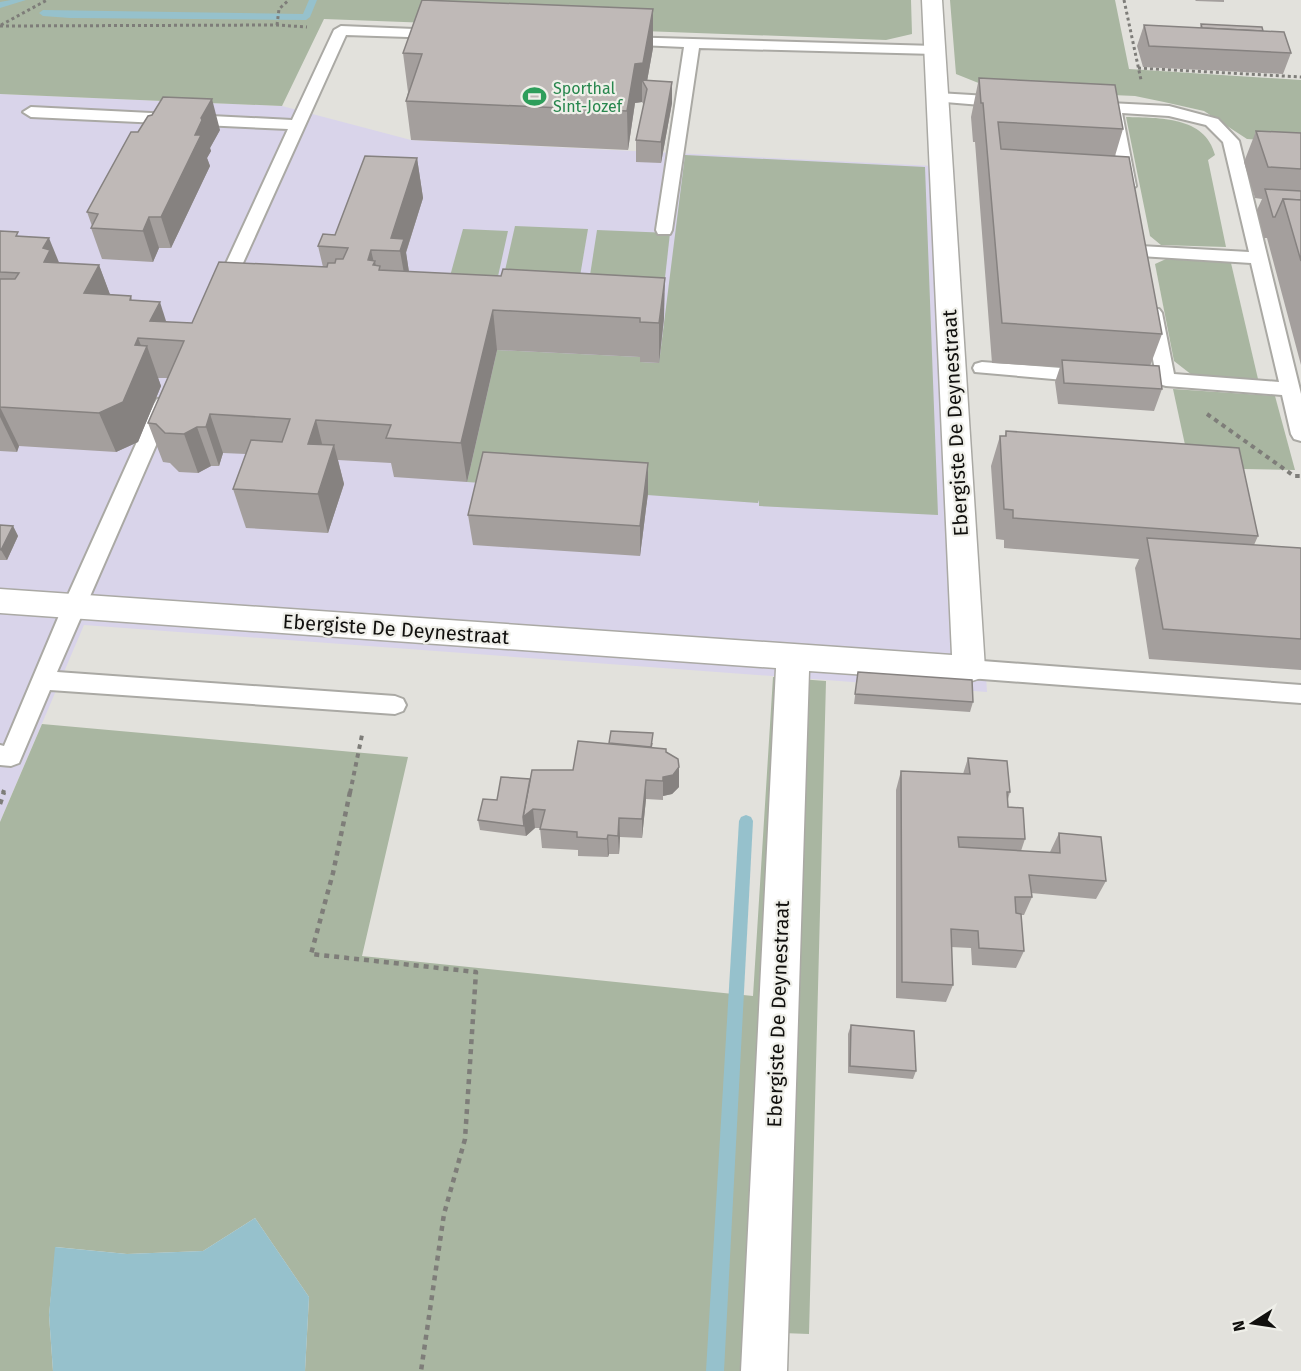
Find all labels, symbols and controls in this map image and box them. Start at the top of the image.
place label: Sporthal Sint-Jozef [553,79,624,116]
sports icon: Sporthal Sint-Jozef [522,84,548,110]
street label: Ebergiste De Deynestraat [937,308,973,537]
street label: Ebergiste De Deynestraat [282,609,511,649]
street label: Ebergiste De Deynestraat [762,899,794,1128]
north arrow [1223,1293,1283,1353]
text: N [1228,1319,1249,1333]

